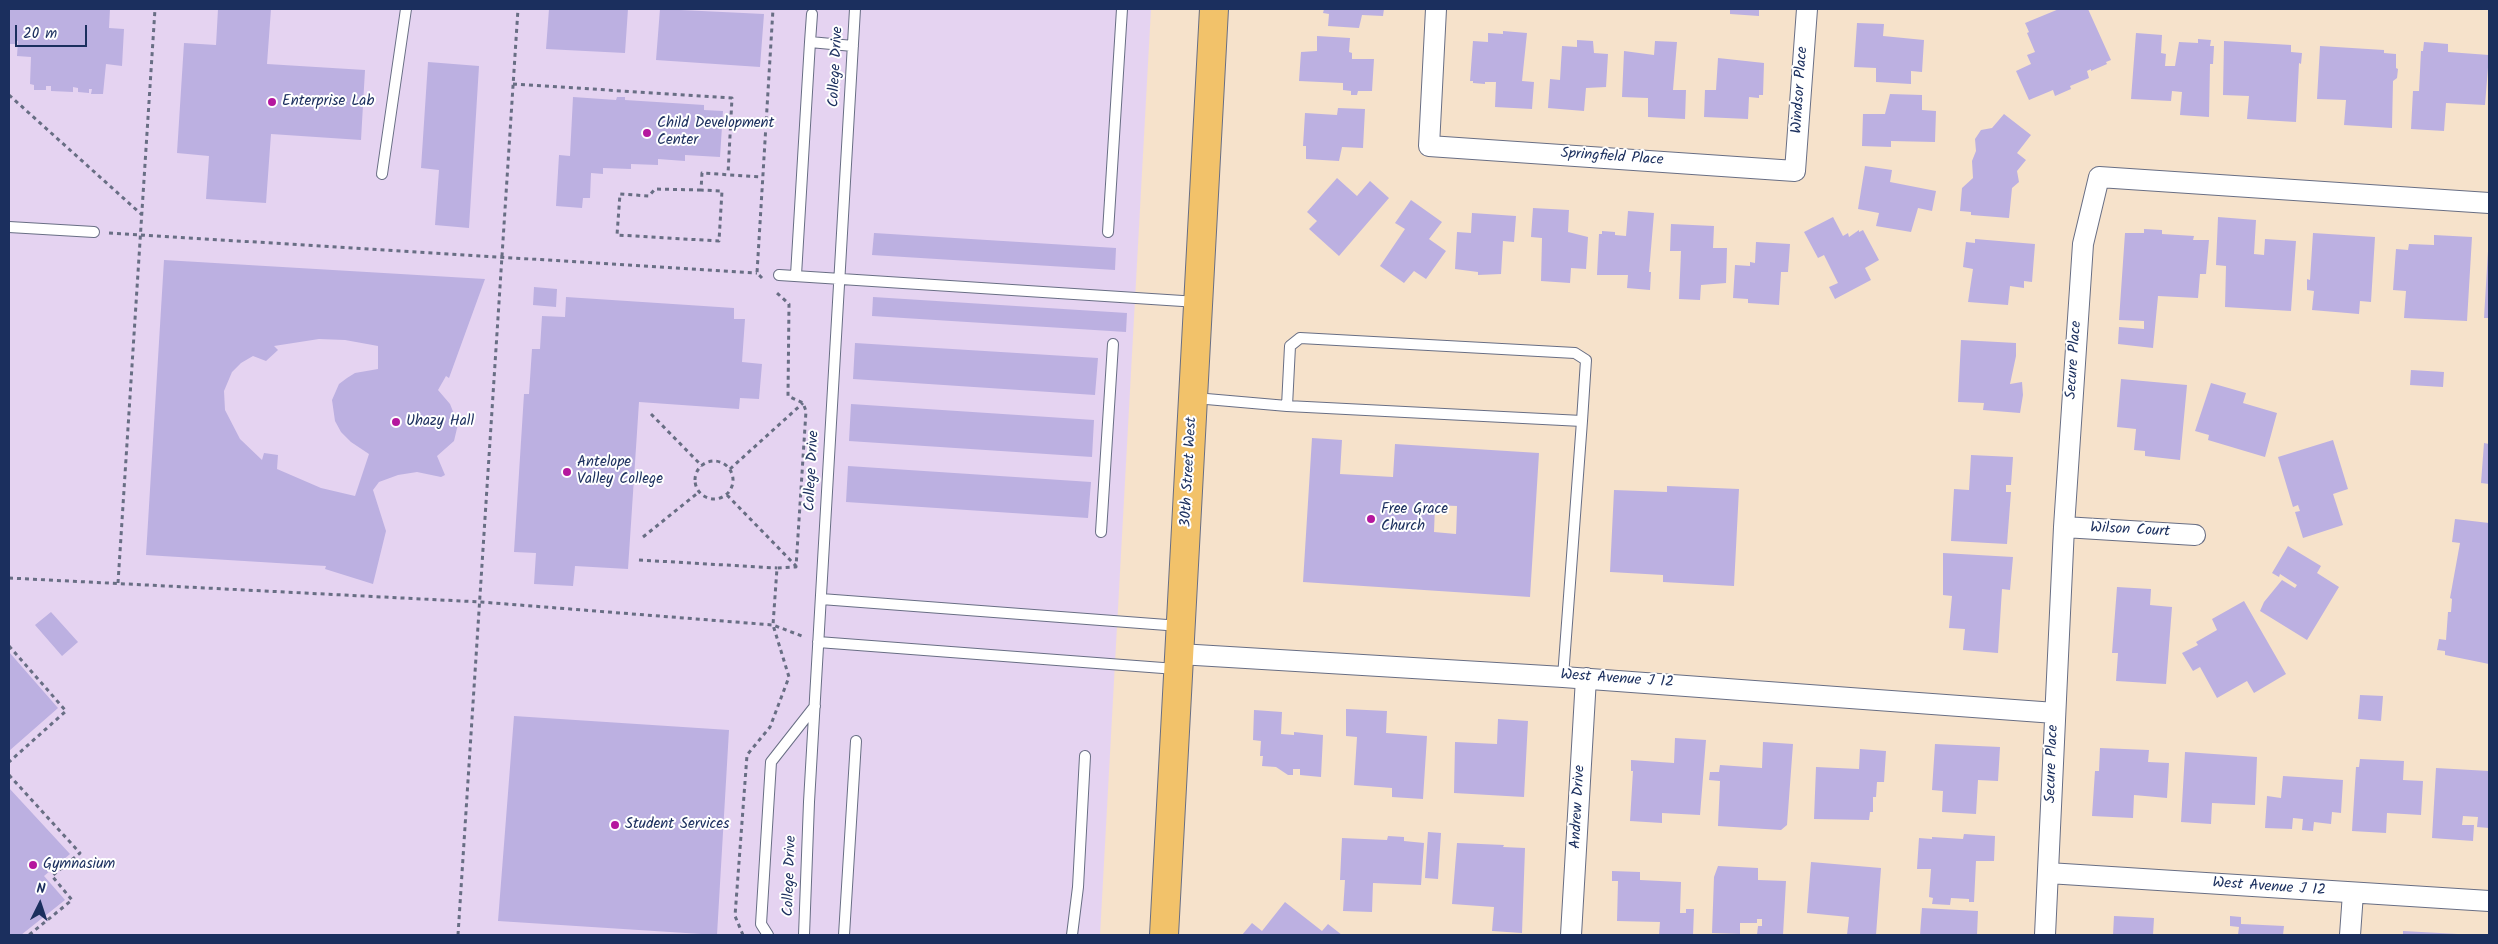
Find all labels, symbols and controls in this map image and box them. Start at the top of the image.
scale bar [18,15,90,47]
text: 20 m [23,22,57,46]
street label: College Drive [826,26,848,108]
street label: Windsor Place [1789,46,1813,134]
place label: Enterprise Lab [282,93,374,111]
marker: Enterprise Lab [266,96,278,108]
place label: Child Development Center [657,115,774,150]
marker: Child Development Center [641,127,653,139]
street label: Springfield Place [1560,145,1664,171]
street label: Secure Place [2063,320,2087,400]
place label: Uhazy Hall [406,413,474,431]
marker: Uhazy Hall [390,416,402,428]
street label: 30th Street West [1178,416,1202,528]
street label: College Drive [802,430,824,512]
place label: Antelope Valley College [577,454,663,489]
marker: Antelope Valley College [561,466,573,478]
place label: Free Grace Church [1381,501,1448,536]
marker: Free Grace Church [1365,513,1377,525]
street label: Wilson Court [2090,520,2170,542]
street label: West Avenue J 12 [1560,667,1674,693]
street label: Secure Place [2043,724,2063,804]
street label: Andrew Drive [1568,765,1590,849]
place label: Student Services [625,816,729,834]
marker: Student Services [609,819,621,831]
street label: College Drive [781,835,801,917]
place label: Gymnasium [43,856,115,874]
marker: Gymnasium [27,859,39,871]
street label: West Avenue J 12 [2212,875,2326,901]
text: N [36,878,46,900]
north arrow [15,879,65,929]

